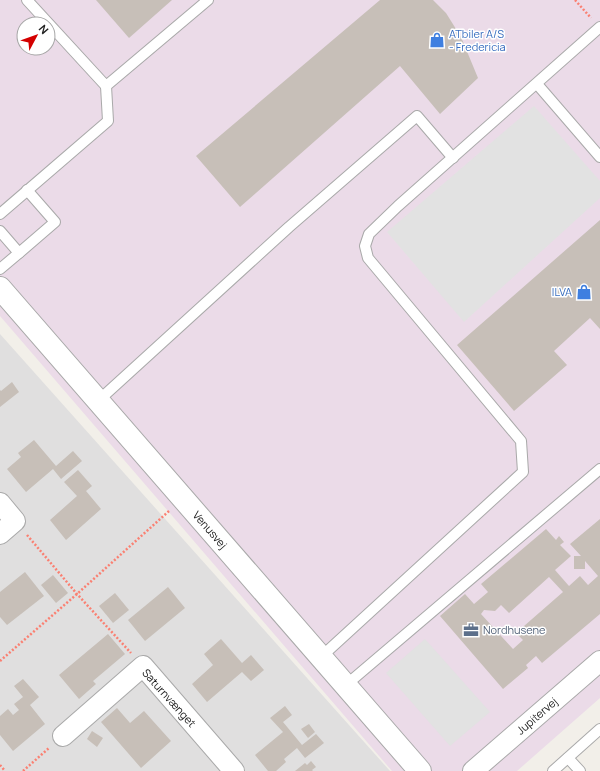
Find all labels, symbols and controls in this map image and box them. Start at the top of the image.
north arrow [16,16,56,56]
text: N [36,21,52,37]
place label: ATbiler A/S - Fredericia [449,26,506,54]
shop icon: ATbiler A/S - Fredericia [428,31,446,49]
shop icon: ILVA [575,283,593,301]
place label: ILVA [552,284,572,299]
street label: Venusvej [190,508,231,552]
office icon: Nordhusene [462,621,480,639]
place label: Nordhusene [483,622,546,637]
street label: Saturnvænget [139,665,200,730]
street label: Jupitervej [513,694,560,738]

